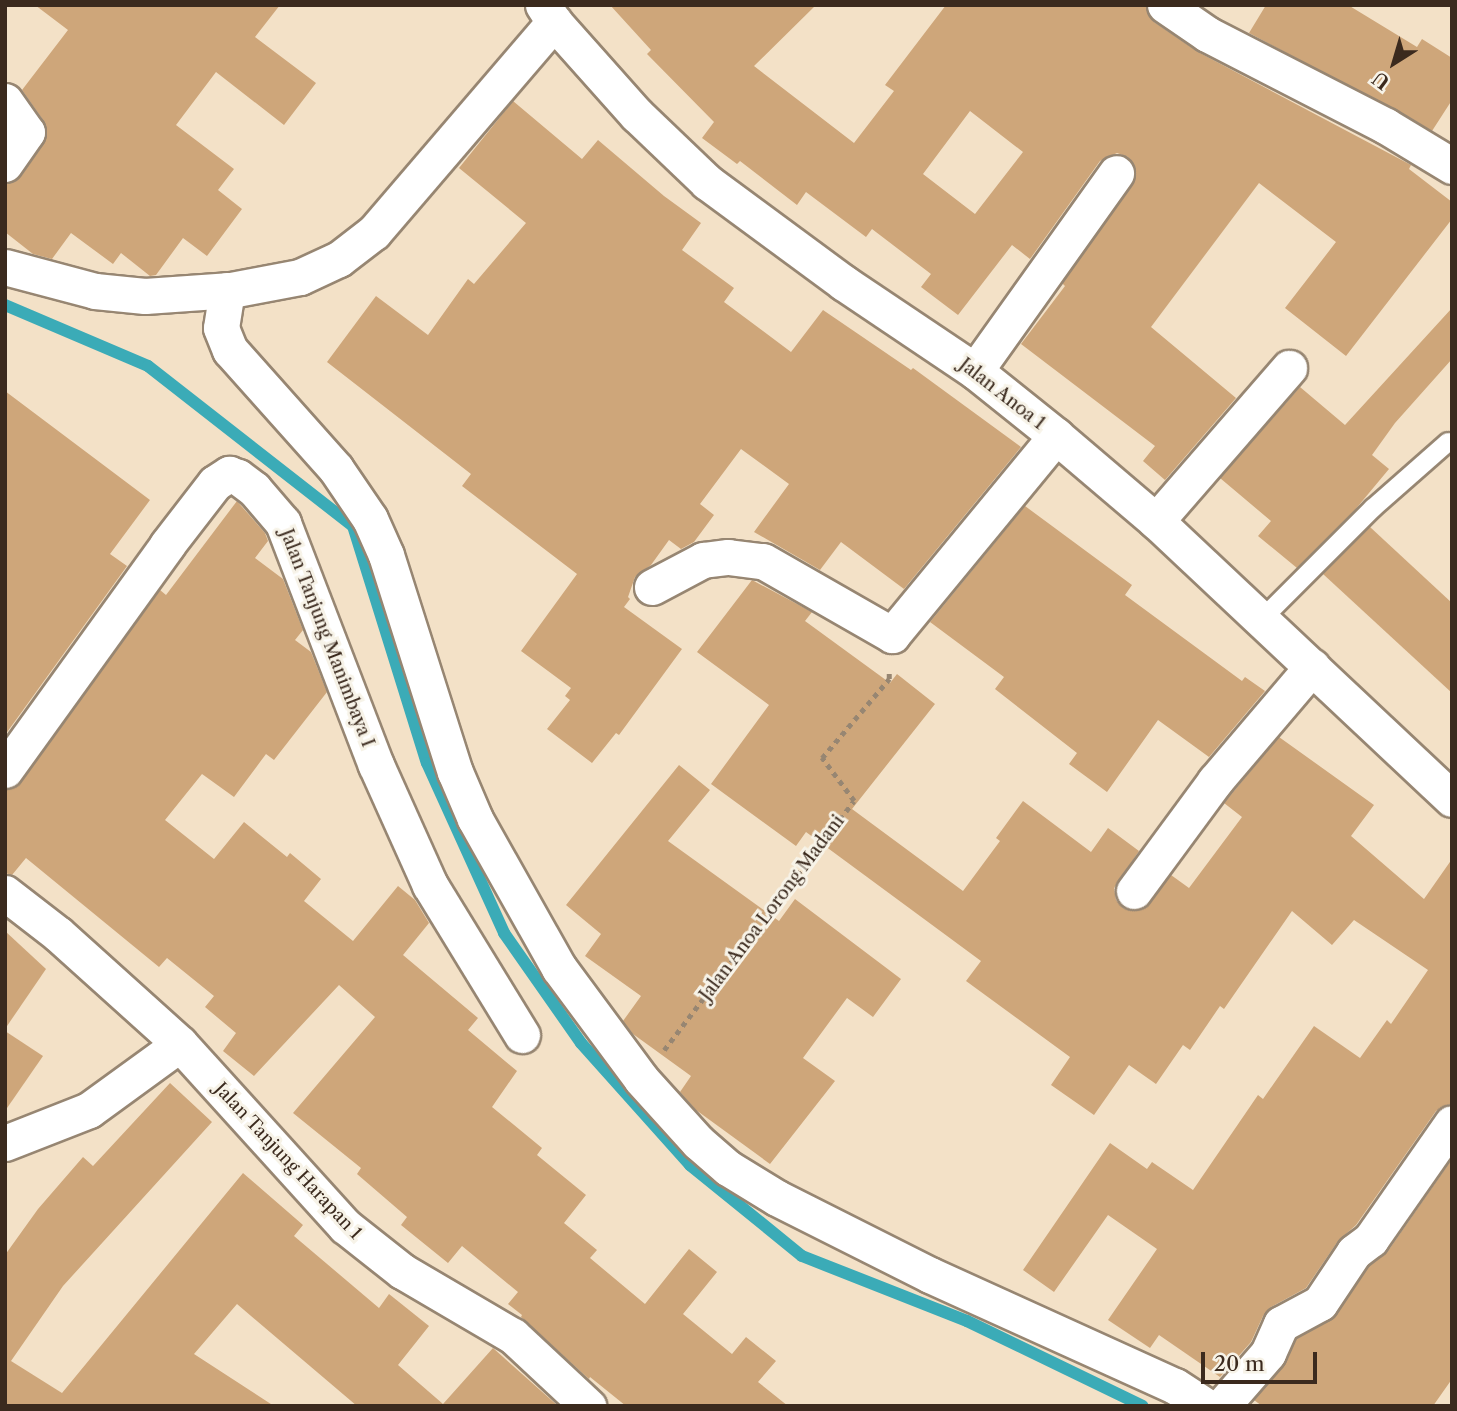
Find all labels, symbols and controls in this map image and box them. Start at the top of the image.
north arrow [1359,28,1429,98]
text: U [1368,66,1394,94]
street label: Jalan Anoa 1 [954,353,1050,435]
street label: Jalan Tanjung Manimbaya I [275,526,379,750]
street label: Jalan Anoa Lorong Madani [695,810,849,1006]
street label: Jalan Tanjung Harapan 1 [210,1078,366,1244]
scale bar [1205,1338,1320,1382]
text: 20 m [1214,1351,1265,1376]

